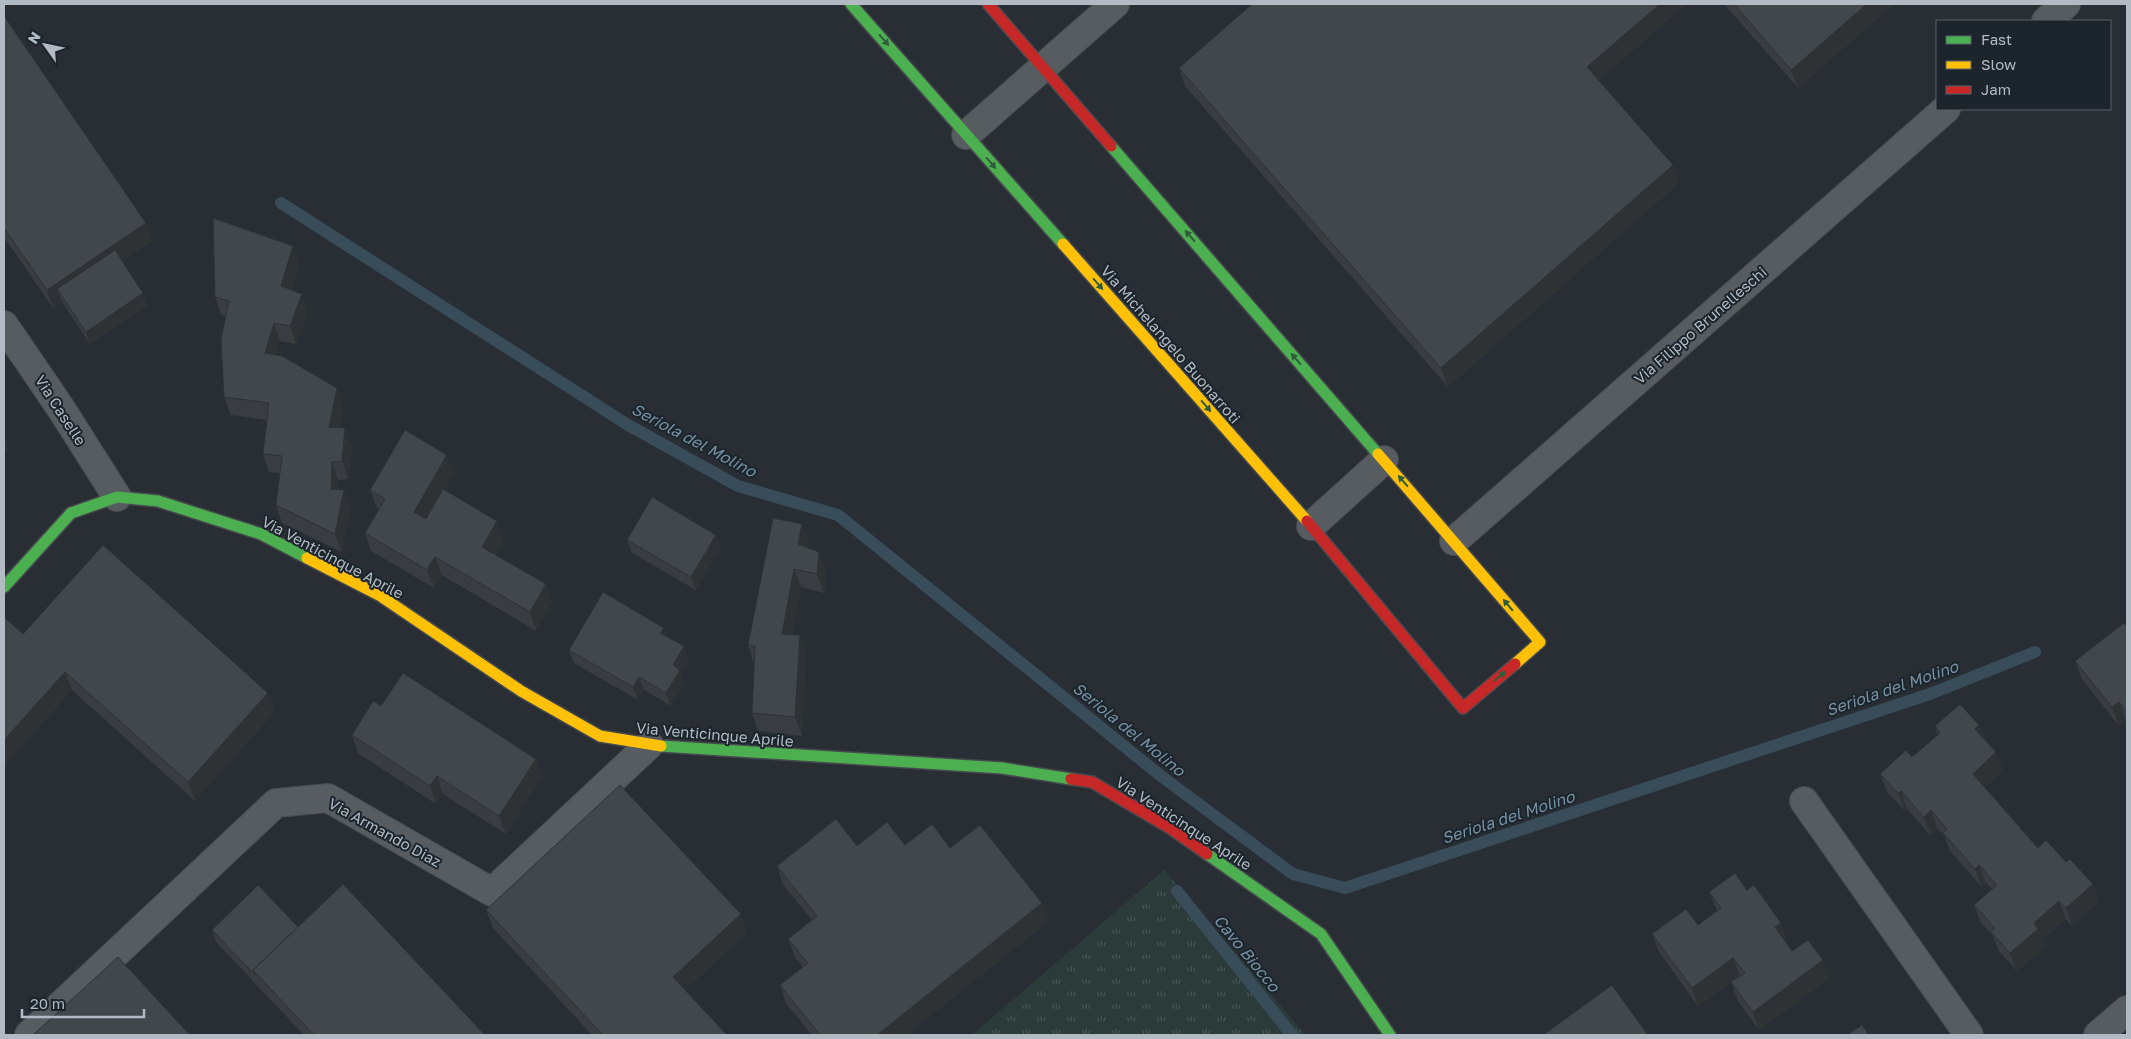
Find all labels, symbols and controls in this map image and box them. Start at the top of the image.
north arrow [20,20,70,70]
legend [1936,20,2111,110]
text: N [24,29,44,47]
text: Fast [1981,30,2012,48]
one-way arrow [878,34,889,47]
text: Slow [1981,55,2016,73]
text: Jam [1981,80,2011,98]
one-way arrow [985,156,996,169]
one-way arrow [1184,229,1195,242]
street label: Via Michelangelo Buonarroti [1097,261,1245,427]
street label: Via Filippo Brunelleschi [1630,263,1770,387]
one-way arrow [1092,278,1104,290]
one-way arrow [1290,353,1302,365]
street label: Via Caselle [32,372,90,449]
water label: Seriola del Molino [628,399,761,482]
one-way arrow [1200,400,1212,412]
one-way arrow [1397,475,1408,488]
street label: Via Venticinque Aprile [259,512,407,602]
one-way arrow [1503,599,1514,612]
water label: Seriola del Molino [1823,656,1962,720]
one-way arrow [1493,671,1506,682]
water label: Seriola del Molino [1069,678,1190,781]
street label: Via Venticinque Aprile [636,718,795,750]
street label: Via Venticinque Aprile [1113,772,1255,874]
water label: Seriola del Molino [1439,786,1578,848]
street label: Via Armando Diaz [326,794,445,871]
water label: Cavo Biocco [1210,910,1285,997]
scale bar [22,986,145,1018]
text: 20 m [30,994,65,1012]

